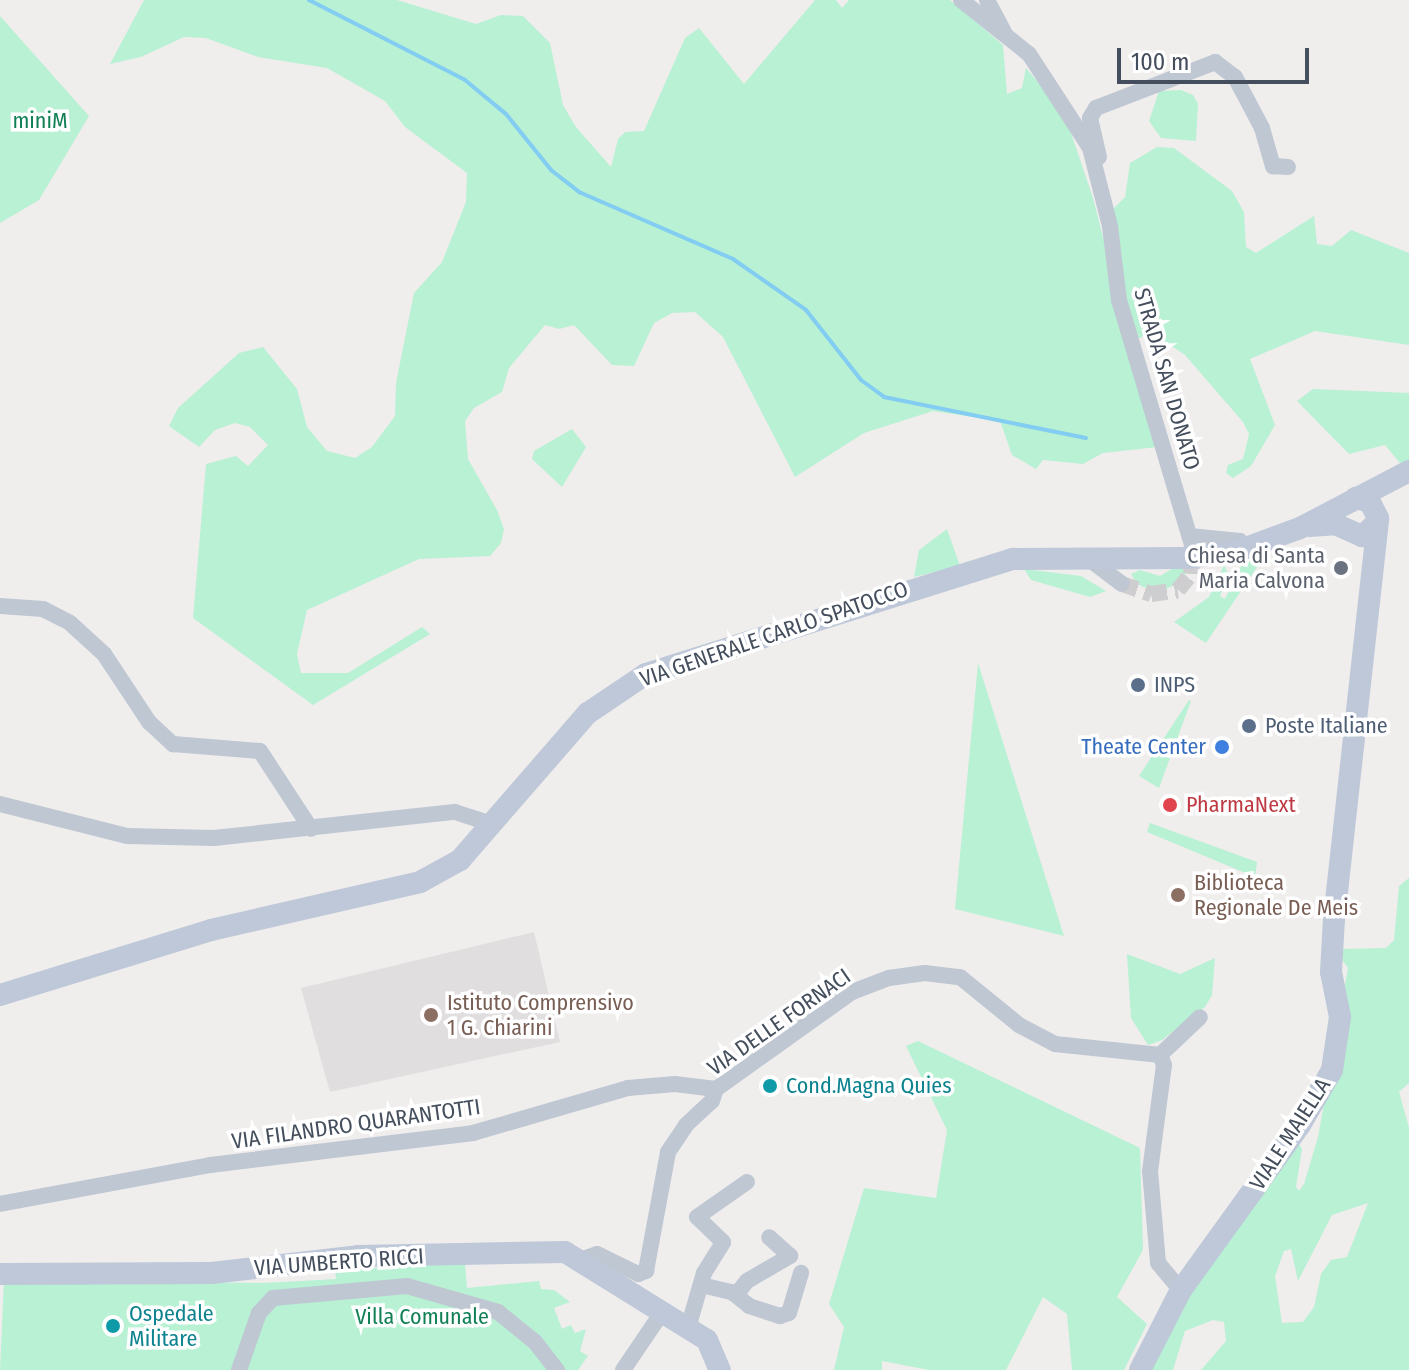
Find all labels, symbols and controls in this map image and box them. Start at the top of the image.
scale bar [1121,32,1313,82]
text: 100 m [1131,48,1189,76]
park label: miniM [12,108,68,134]
street label: STRADA SAN DONATO [1128,285,1206,473]
place label: Chiesa di Santa Maria Calvona [1187,542,1325,594]
marker: Chiesa di Santa Maria Calvona [1332,559,1350,577]
street label: VIA GENERALE CARLO SPATOCCO [637,576,911,692]
place label: INPS [1154,672,1195,698]
marker: INPS [1129,676,1147,694]
place label: Poste Italiane [1265,713,1388,739]
marker: Poste Italiane [1240,717,1258,735]
place label: Theate Center [1081,734,1206,760]
marker: Theate Center [1213,738,1231,756]
place label: PharmaNext [1186,792,1296,818]
marker: PharmaNext [1161,796,1179,814]
place label: Biblioteca Regionale De Meis [1194,869,1358,920]
marker: Biblioteca Regionale De Meis [1169,886,1187,904]
street label: VIA DELLE FORNACI [702,963,856,1081]
place label: Istituto Comprensivo 1 G. Chiarini [447,989,634,1040]
marker: Istituto Comprensivo 1 G. Chiarini [422,1006,440,1024]
place label: Cond.Magna Quies [786,1073,952,1099]
street label: VIALE MAIELLA [1244,1073,1336,1195]
marker: Cond.Magna Quies [761,1077,779,1095]
street label: VIA FILANDRO QUARANTOTTI [230,1093,482,1155]
street label: VIA UMBERTO RICCI [253,1243,425,1281]
place label: Ospedale Militare [129,1300,214,1352]
park label: Villa Comunale [355,1304,489,1330]
marker: Ospedale Militare [104,1317,122,1335]

